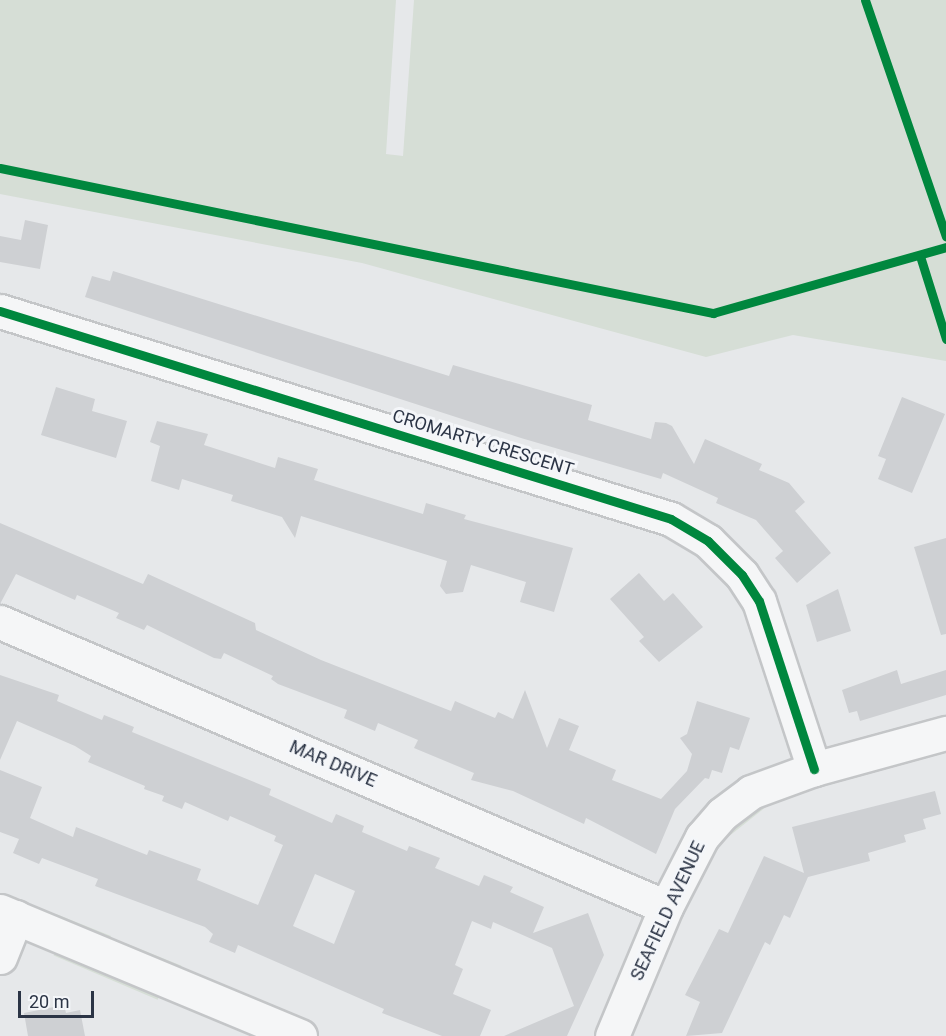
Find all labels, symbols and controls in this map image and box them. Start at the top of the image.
street label: CROMARTY CRESCENT [390,405,576,481]
street label: MAR DRIVE [286,736,380,792]
street label: SEAFIELD AVENUE [626,838,710,984]
scale bar [21,979,98,1017]
text: 20 m [29,991,69,1012]

